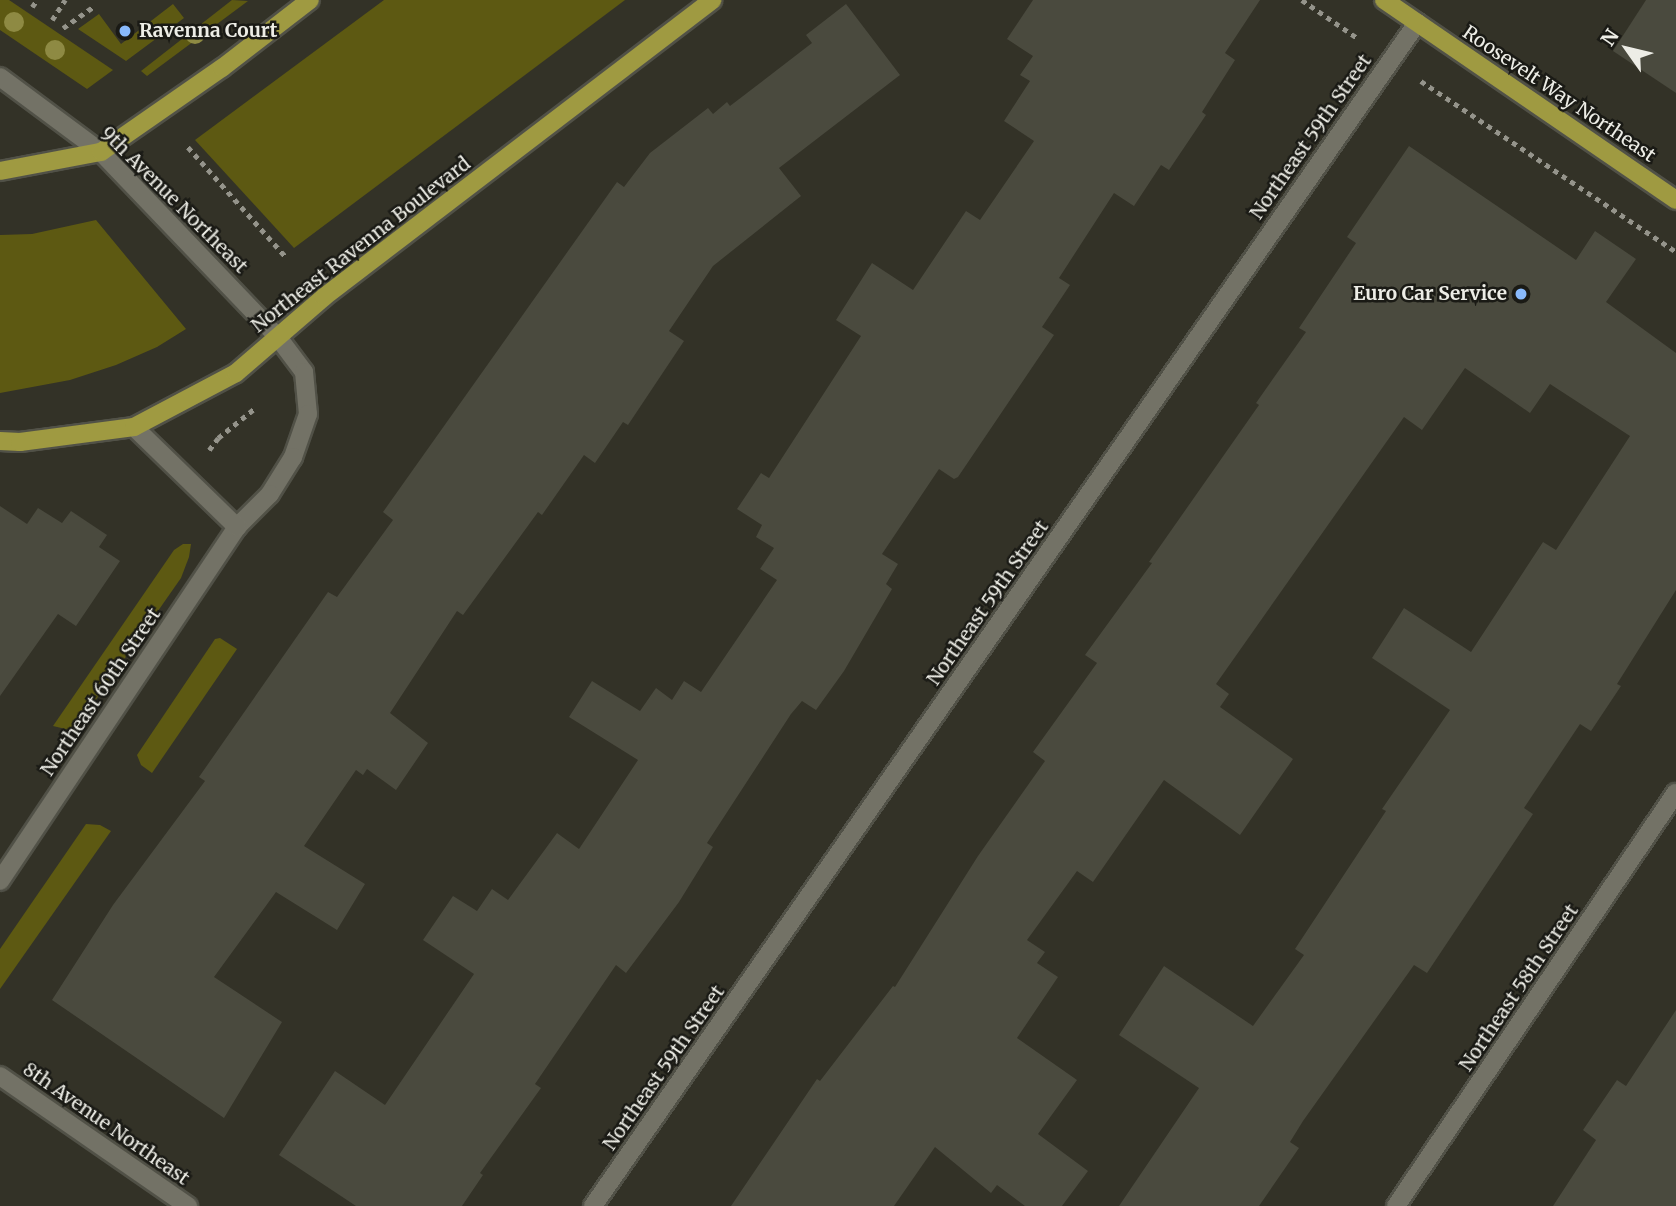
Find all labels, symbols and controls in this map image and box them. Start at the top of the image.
north arrow [1592,14,1662,84]
place label: Ravenna Court [139,20,277,42]
street label: Roosevelt Way Northeast [1458,21,1660,167]
marker: Ravenna Court [117,23,133,39]
street label: Northeast 59th Street [1245,50,1377,224]
street label: 9th Avenue Northeast [96,122,252,278]
street label: Northeast Ravenna Boulevard [247,152,475,338]
place label: Euro Car Service [1353,283,1507,305]
marker: Euro Car Service [1513,286,1529,302]
street label: Northeast 59th Street [922,516,1054,690]
street label: Northeast 60th Street [36,604,166,780]
street label: Northeast 58th Street [1455,900,1583,1076]
street label: Northeast 59th Street [598,981,730,1155]
street label: 8th Avenue Northeast [19,1058,193,1190]

